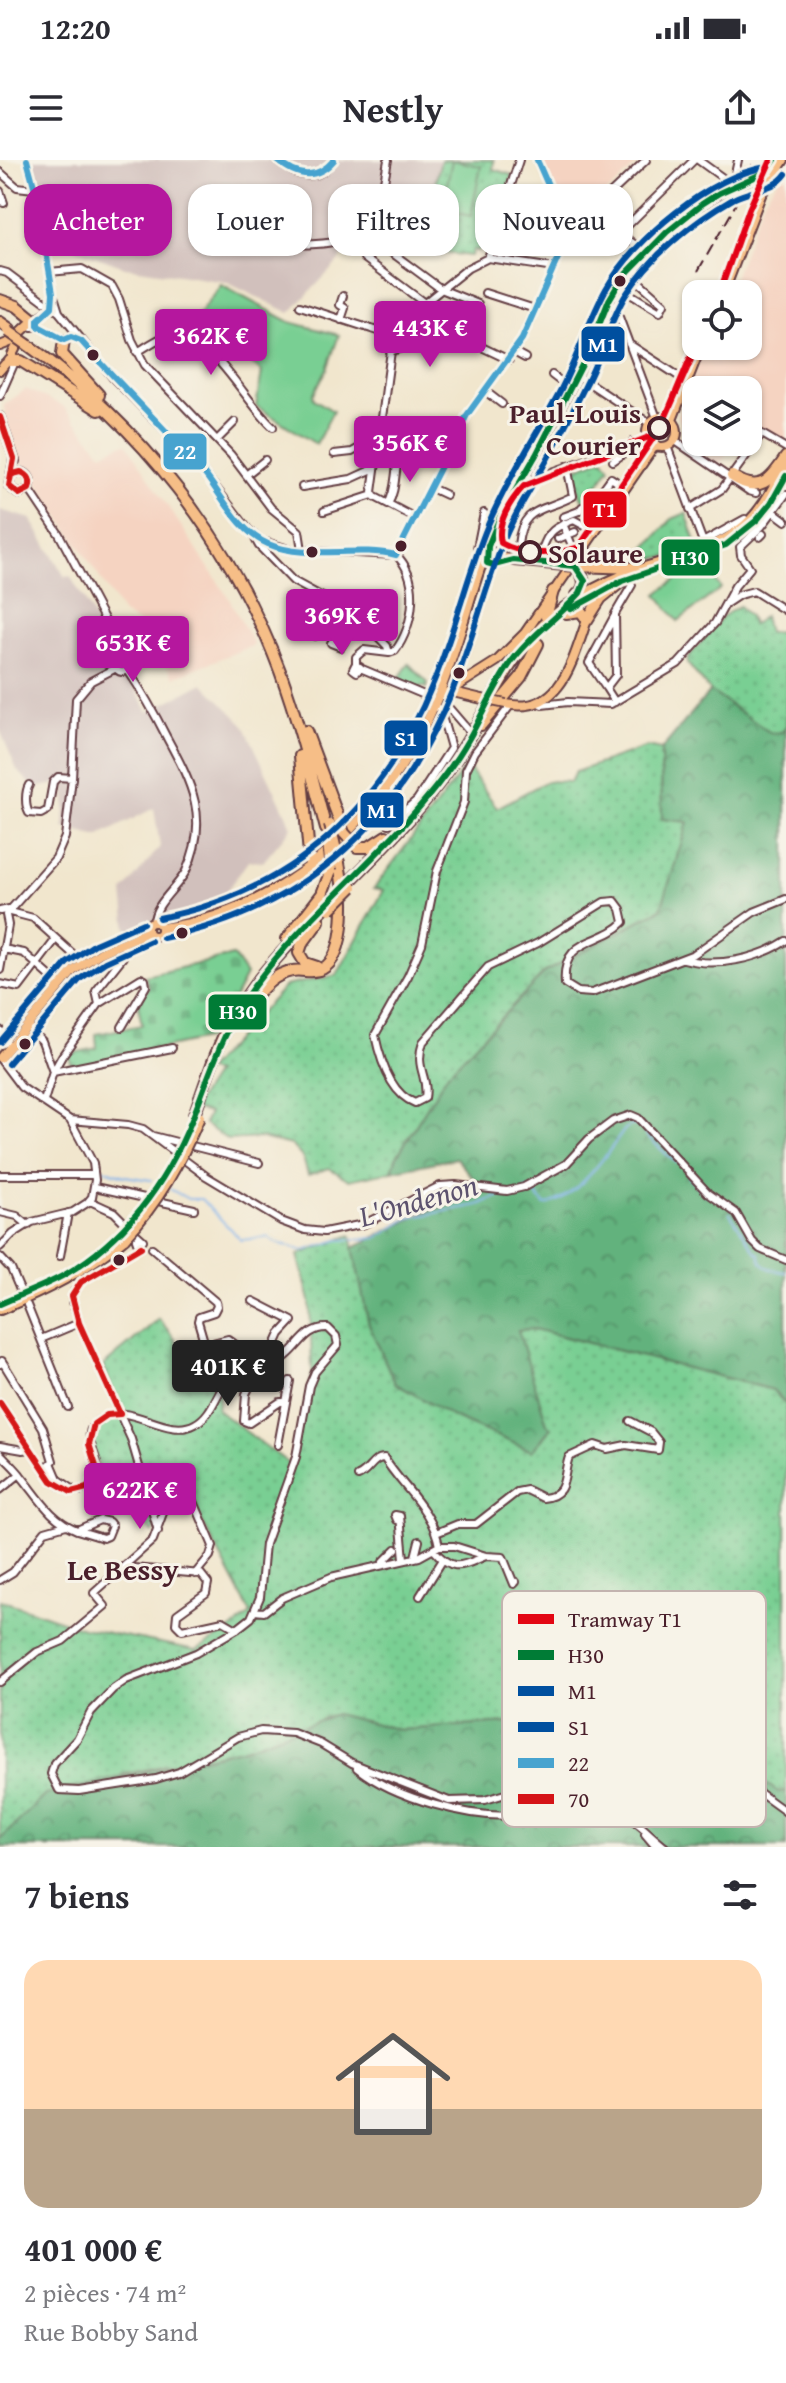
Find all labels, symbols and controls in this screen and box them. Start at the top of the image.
text: 12:20 [40,6,111,50]
text: Nestly [343,82,443,135]
icon: menu [24,86,68,130]
icon: share [718,86,762,130]
chip: Acheter [24,184,172,256]
chip: Louer [188,184,312,256]
chip: Filtres [328,184,459,256]
chip: Nouveau [475,184,633,256]
unlabelled marker [612,273,628,289]
map controls [682,280,762,456]
button: locate [682,280,762,360]
pin: 443K € [365,301,495,369]
text: 443K € [392,307,468,346]
pin: 362K € [146,309,276,377]
text: 362K € [173,315,249,354]
line badge: M1 [580,325,626,363]
text: M1 [588,328,618,360]
unlabelled marker [85,347,101,363]
button: layers [682,376,762,456]
place label: Paul-Louis Courier [509,392,641,465]
pin: 356K € [345,416,475,484]
marker: Paul-Louis Courier [648,417,670,439]
text: 356K € [372,422,448,461]
line badge: 22 [162,432,208,471]
text: 22 [174,435,196,467]
line badge: T1 [582,490,628,529]
text: T1 [593,493,617,525]
place label: Solaure [548,532,643,573]
unlabelled marker [393,538,409,554]
line badge: H30 [660,538,721,577]
marker: Solaure [519,541,541,563]
text: H30 [671,541,709,573]
unlabelled marker [304,544,320,560]
pin: 369K € [277,589,407,657]
text: 369K € [304,595,380,634]
pin: 653K € [68,616,198,684]
text: 653K € [95,622,171,661]
unlabelled marker [451,665,467,681]
line badge: S1 [383,719,429,757]
text: S1 [395,722,417,754]
line badge: M1 [359,791,405,829]
text: M1 [367,794,397,826]
unlabelled marker [174,925,190,941]
line badge: H30 [207,993,268,1031]
text: H30 [219,995,257,1027]
unlabelled marker [17,1036,33,1052]
water label: L'Ondenon [353,1162,483,1238]
unlabelled marker [111,1252,127,1268]
pin: 401K € [163,1340,293,1408]
text: 401K € [190,1346,266,1385]
pin: 622K € [75,1463,205,1531]
text: 622K € [102,1469,178,1508]
district label: Le Bessy [67,1547,179,1591]
legend [502,1591,766,1827]
text: Tramway T1 [568,1603,682,1635]
text: H30 [568,1639,604,1671]
text: M1 [568,1675,597,1707]
text: S1 [568,1711,589,1743]
text: 22 [568,1747,589,1779]
text: 70 [568,1783,589,1815]
text: 7 biens [24,1871,130,1920]
icon: filters [718,1873,762,1917]
icon: home [321,2012,465,2156]
text: 401 000 € [24,2224,162,2273]
text: 2 pièces · 74 m² [24,2273,186,2312]
text: Rue Bobby Sand [24,2312,198,2351]

